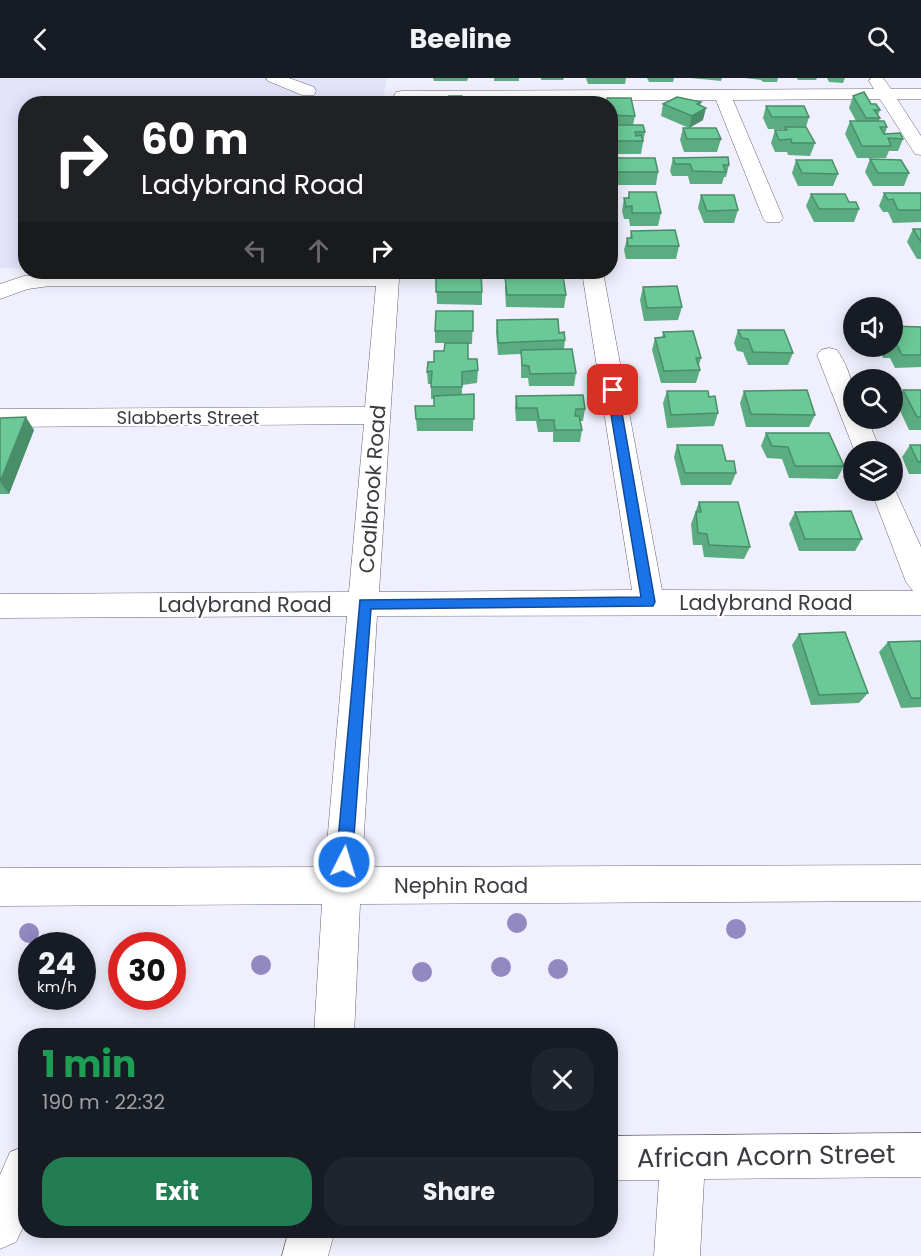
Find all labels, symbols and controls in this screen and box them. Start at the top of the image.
text: Beeline [410,20,511,57]
icon: back [24,23,57,56]
icon: search [864,23,897,56]
text: 60 m [141,110,249,169]
icon: right [42,120,120,198]
text: Ladybrand Road [141,166,364,203]
icon: left [239,234,272,267]
icon: ahead [302,234,335,267]
icon: right [365,234,398,267]
map controls [843,297,903,501]
button: sound [843,297,903,357]
pin [587,364,638,415]
button: search [843,369,903,429]
icon: arrive [596,373,629,406]
street label: Coalbrook Road [352,404,392,574]
street label: Slabberts Street [117,405,259,430]
button: layers [843,441,903,501]
street label: Ladybrand Road [679,588,853,617]
street label: Ladybrand Road [158,590,332,619]
position arrow [312,830,376,894]
street label: Nephin Road [394,871,528,900]
speed limit sign: 30 [108,932,186,1010]
text: 24 [38,942,76,985]
text: km/h [37,976,77,997]
text: 1 min [42,1039,136,1090]
button: close [531,1048,594,1111]
text: 190 m · 22:32 [42,1088,165,1116]
street label: African Acorn Street [636,1136,896,1176]
button: Exit [42,1157,312,1226]
button: Share [324,1157,594,1226]

